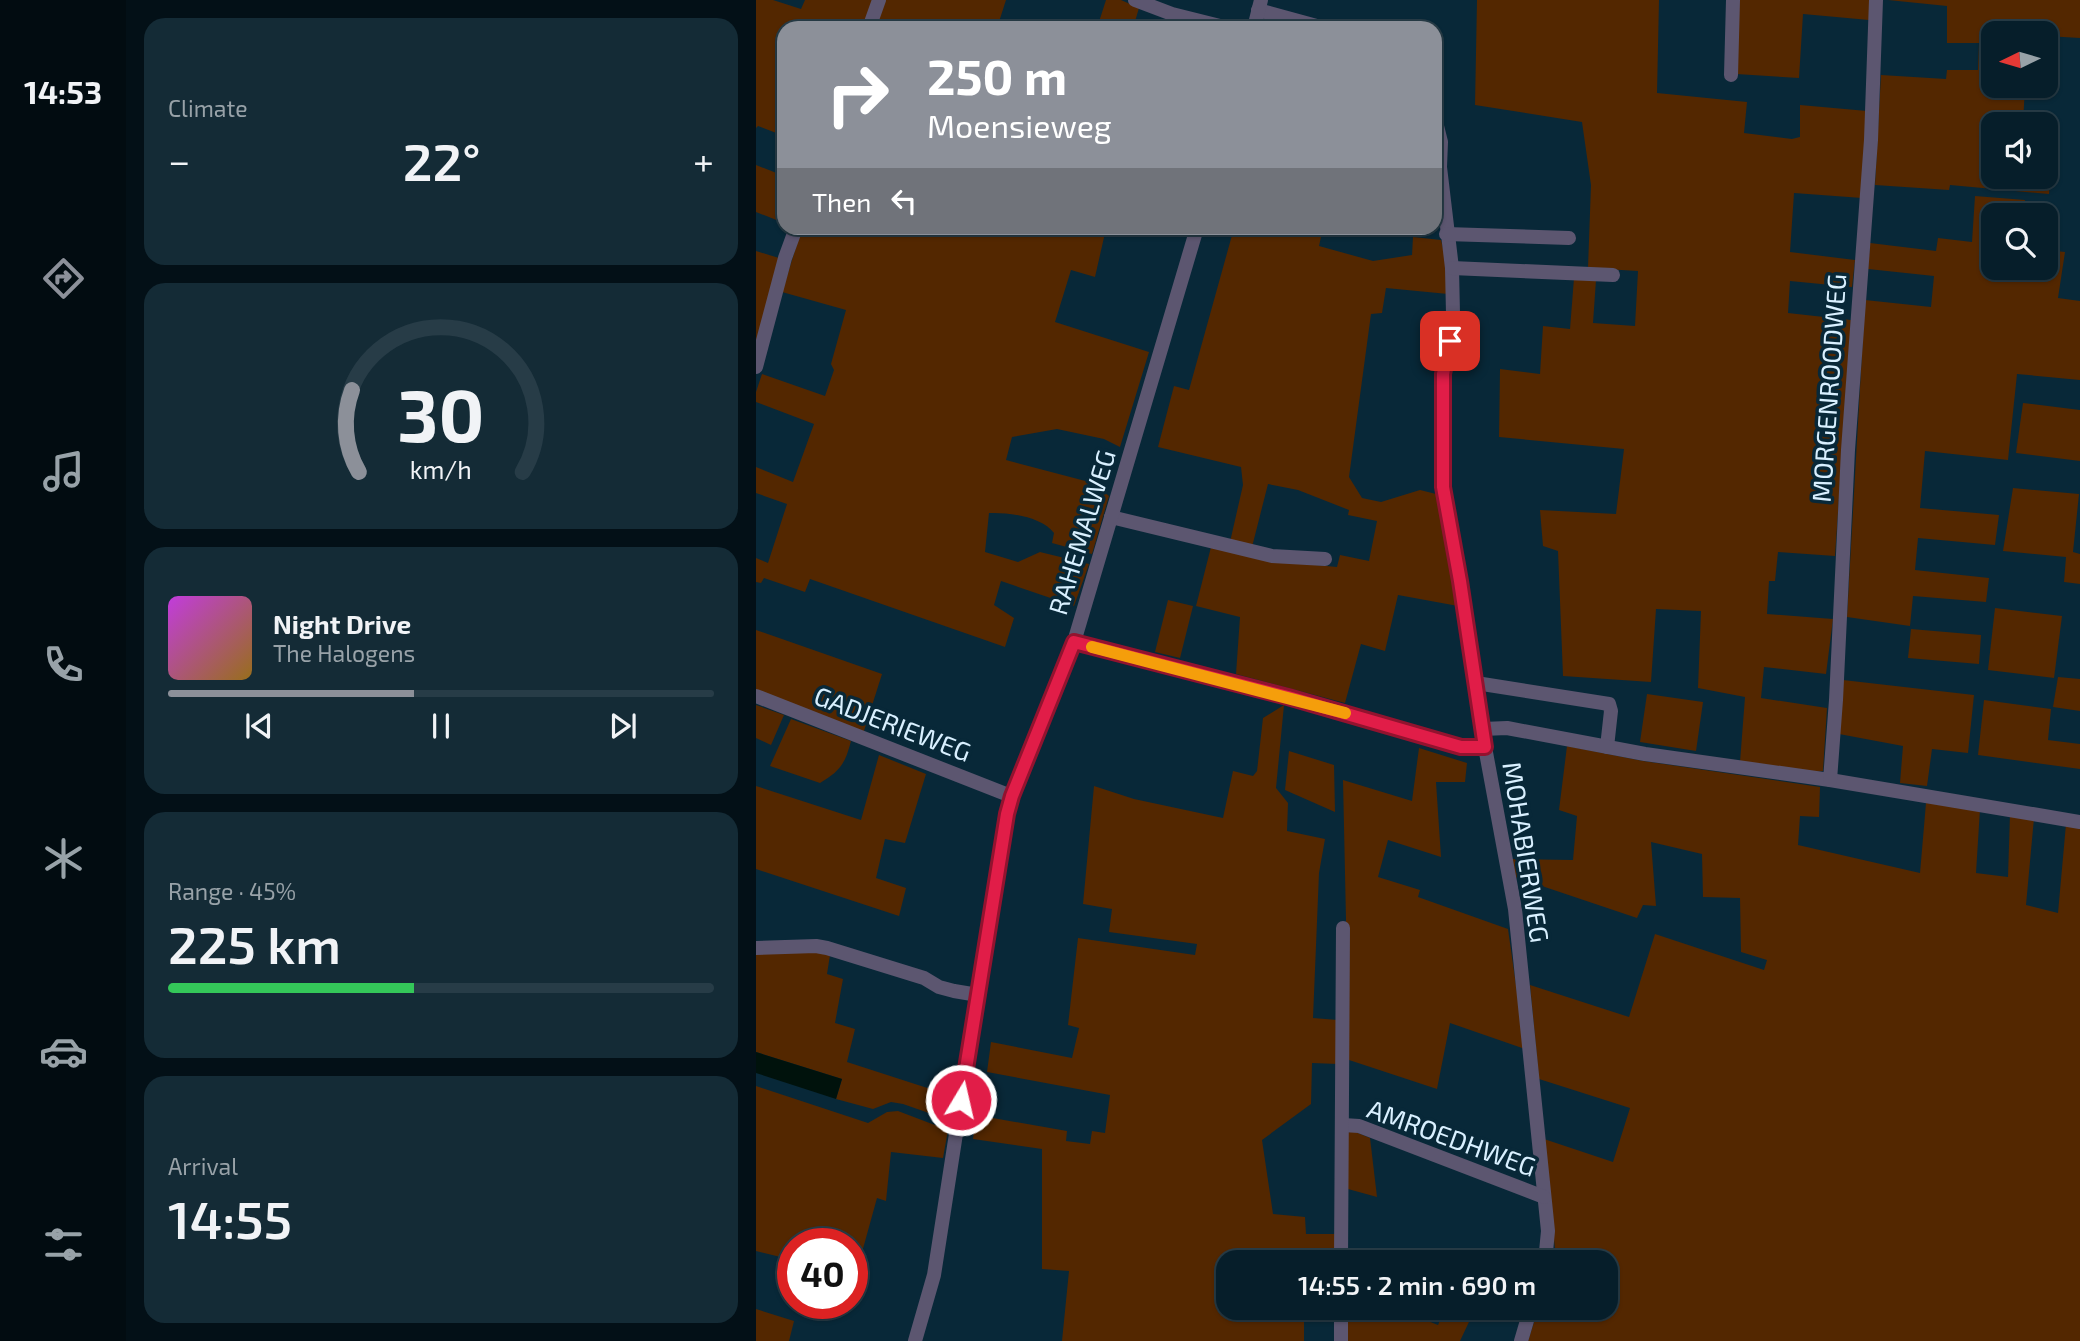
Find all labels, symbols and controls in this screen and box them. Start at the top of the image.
north arrow [1981,21,2058,98]
map controls [1981,21,2058,280]
text: 250 m [927,46,1067,105]
icon: right [812,49,903,140]
text: 14:53 [24,72,102,110]
text: Climate [168,94,248,122]
text: Moensieweg [927,106,1112,144]
button: sound [1981,112,2058,189]
text: 22° [403,129,481,191]
text: − [168,137,190,183]
text: + [693,137,714,183]
icon: left [885,182,923,220]
text: Then [812,186,871,217]
button: search [1981,203,2058,280]
icon: directions [39,254,88,303]
street label: MORGENROODWEG [1805,273,1851,503]
pin [1420,311,1480,371]
icon: arrive [1431,322,1469,360]
text: 30 [397,369,485,457]
street label: RAHEMALWEG [1041,446,1121,618]
icon: music [39,447,88,496]
text: km/h [410,454,472,484]
text: Night Drive [273,608,411,639]
text: The Halogens [273,639,415,667]
icon: phone [39,640,88,689]
street label: GADJERIEWEG [810,679,976,767]
icon: previous [240,707,278,745]
icon: pause [422,707,460,745]
icon: next [604,707,642,745]
street label: MOHABIERWEG [1497,759,1557,945]
icon: climate [39,834,88,883]
text: Range · 45% [168,877,296,905]
text: 225 km [168,912,341,974]
icon: car [39,1027,88,1076]
position arrow [924,1063,998,1137]
street label: AMROEDHWEG [1364,1092,1540,1182]
text: Arrival [168,1152,238,1180]
text: 14:55 [168,1187,292,1249]
icon: filters [39,1220,88,1269]
speed limit sign: 40 [777,1228,868,1319]
text: 14:55 · 2 min · 690 m [1298,1269,1536,1300]

